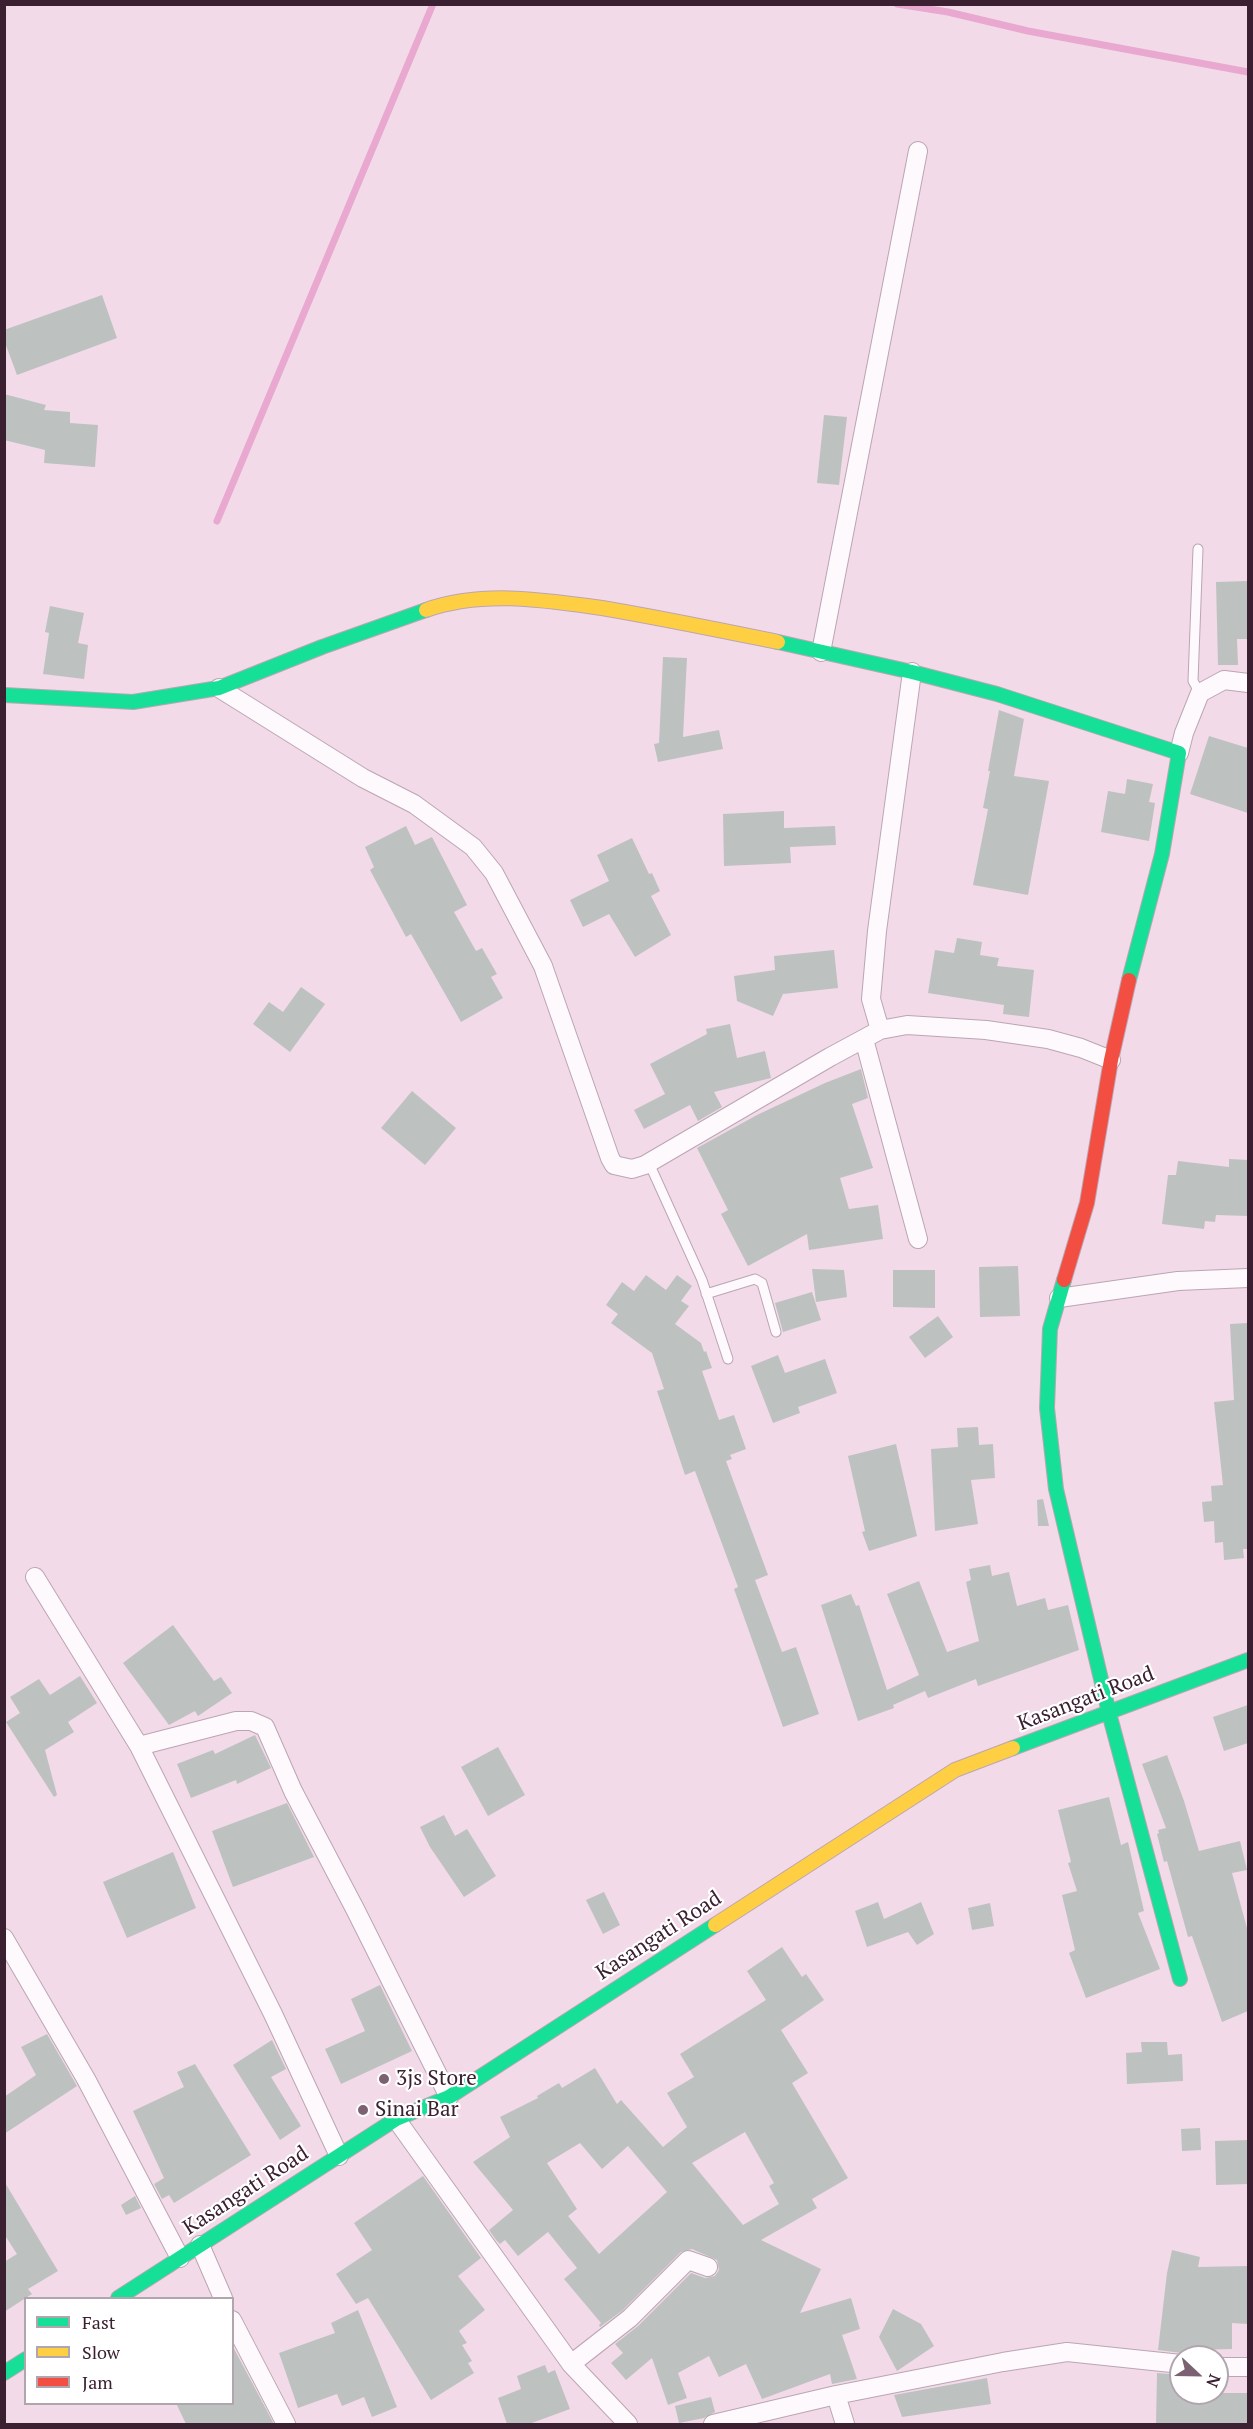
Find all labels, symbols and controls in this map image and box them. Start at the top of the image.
street label: Kasangati Road [1014,1661,1158,1737]
street label: Kasangati Road [592,1886,726,1986]
place label: 3js Store [396,2066,477,2092]
marker: 3js Store [377,2072,391,2086]
place label: Sinai Bar [375,2097,459,2123]
marker: Sinai Bar [356,2103,370,2117]
street label: Kasangati Road [179,2141,313,2241]
legend [24,2297,234,2405]
text: Fast [82,2310,115,2334]
text: Slow [82,2340,120,2364]
north arrow [1169,2345,1229,2405]
text: Jam [82,2370,113,2394]
text: N [1201,2371,1226,2391]

